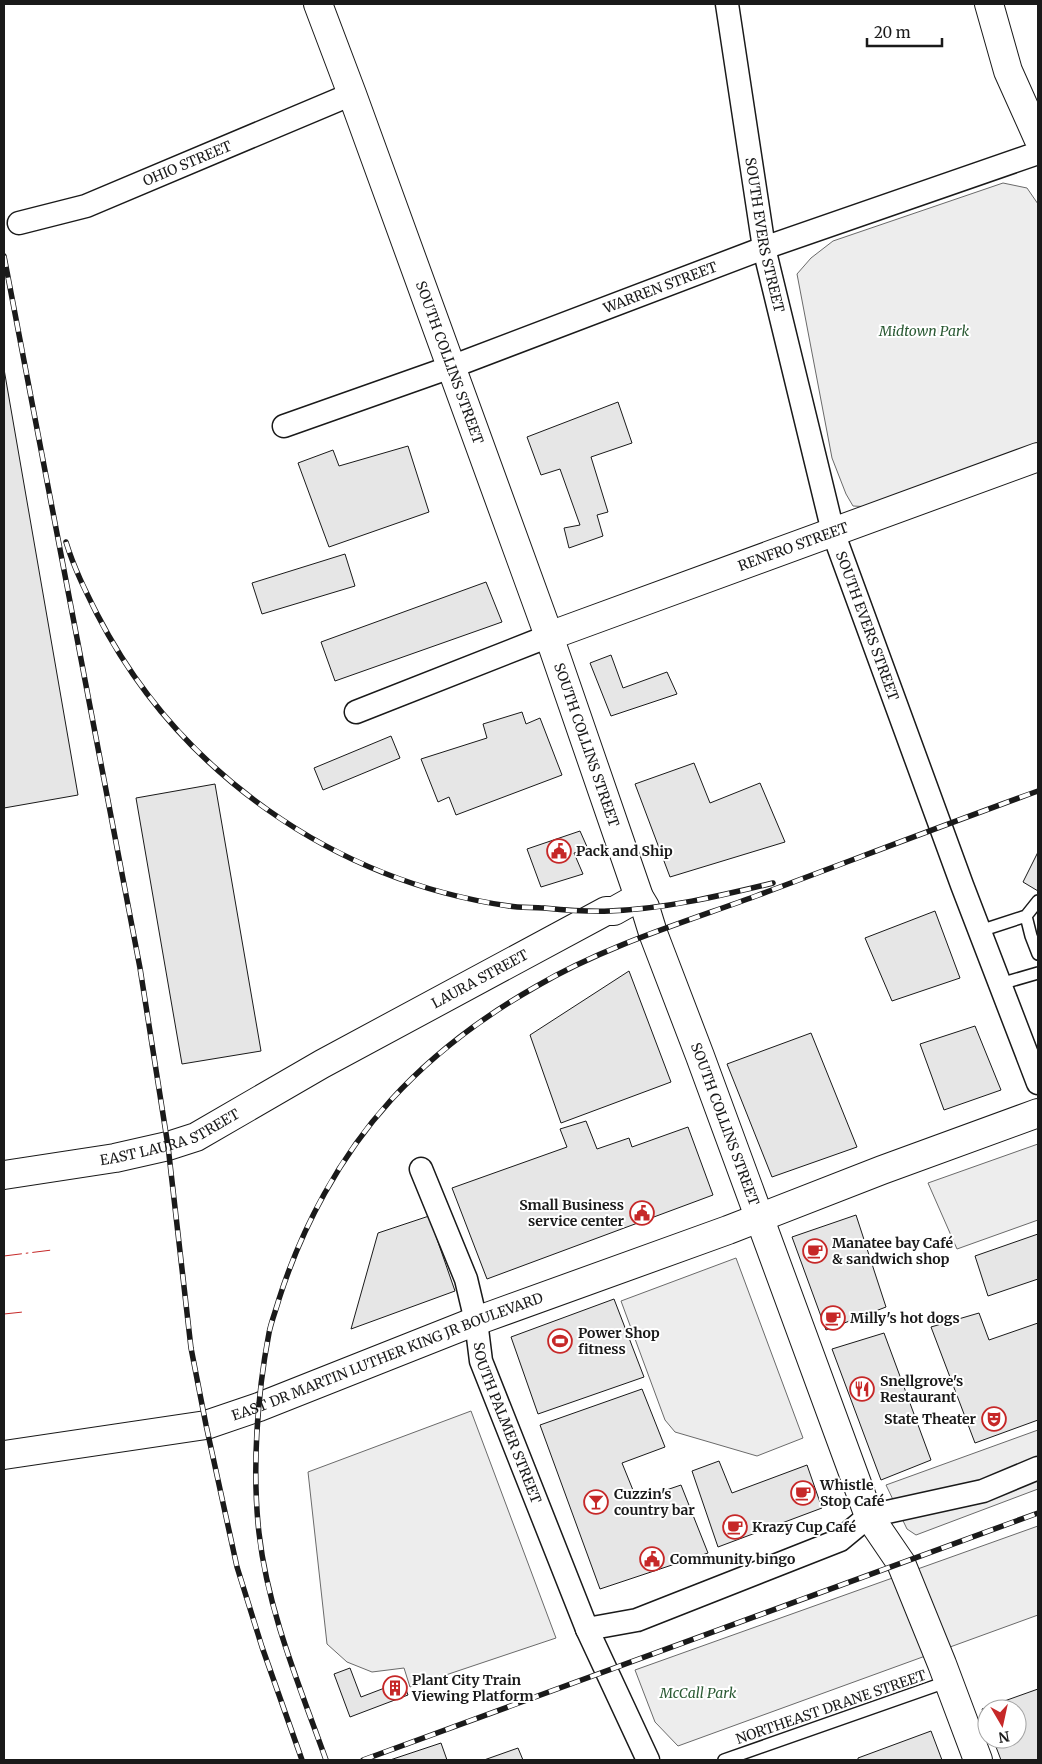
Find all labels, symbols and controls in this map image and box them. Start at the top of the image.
scale bar [867,15,942,47]
text: 20 m [874,23,911,42]
street label: OHIO STREET [140,137,235,190]
street label: SOUTH EVERS STREET [741,156,788,314]
street label: WARREN STREET [600,258,720,318]
street label: SOUTH COLLINS STREET [412,279,488,447]
park label: Midtown Park [878,322,969,340]
street label: RENFRO STREET [736,518,851,575]
street label: SOUTH EVERS STREET [832,549,903,703]
street label: SOUTH COLLINS STREET [550,660,623,829]
public building icon: Pack and Ship [546,838,572,864]
place label: Pack and Ship [576,842,673,860]
street label: LAURA STREET [428,945,532,1012]
street label: SOUTH COLLINS STREET [687,1040,763,1208]
street label: EAST LAURA STREET [99,1105,243,1169]
place label: Small Business service center [519,1196,624,1230]
public building icon: Small Business service center [629,1200,655,1226]
place label: Manatee bay Café & sandwich shop [832,1234,953,1268]
cafe icon: Manatee bay Café & sandwich shop [802,1238,828,1264]
street label: EAST DR MARTIN LUTHER KING JR BOULEVARD [229,1288,546,1425]
cafe icon: Milly's hot dogs [820,1305,846,1331]
place label: Milly's hot dogs [850,1309,960,1327]
place label: Power Shop fitness [578,1324,660,1358]
sports icon: Power Shop fitness [547,1328,573,1354]
street label: SOUTH PALMER STREET [470,1341,545,1506]
place label: Snellgrove's Restaurant [880,1372,963,1406]
restaurant icon: Snellgrove's Restaurant [849,1376,875,1402]
theatre icon: State Theater [981,1406,1007,1432]
place label: State Theater [884,1410,976,1428]
place label: Whistle Stop Café [819,1476,885,1510]
cafe icon: Whistle Stop Café [790,1480,816,1506]
place label: Cuzzin's country bar [614,1485,695,1519]
bar icon: Cuzzin's country bar [583,1489,609,1515]
cafe icon: Krazy Cup Café [722,1514,748,1540]
place label: Krazy Cup Café [752,1518,857,1536]
public building icon: Community bingo [639,1546,665,1572]
place label: Community bingo [670,1550,795,1568]
street label: NORTHEAST DRANE STREET [733,1666,929,1748]
place label: Plant City Train Viewing Platform [411,1671,534,1705]
building icon: Plant City Train Viewing Platform [382,1675,408,1701]
park label: McCall Park [659,1684,737,1702]
north arrow [977,1699,1027,1749]
text: N [997,1727,1011,1747]

